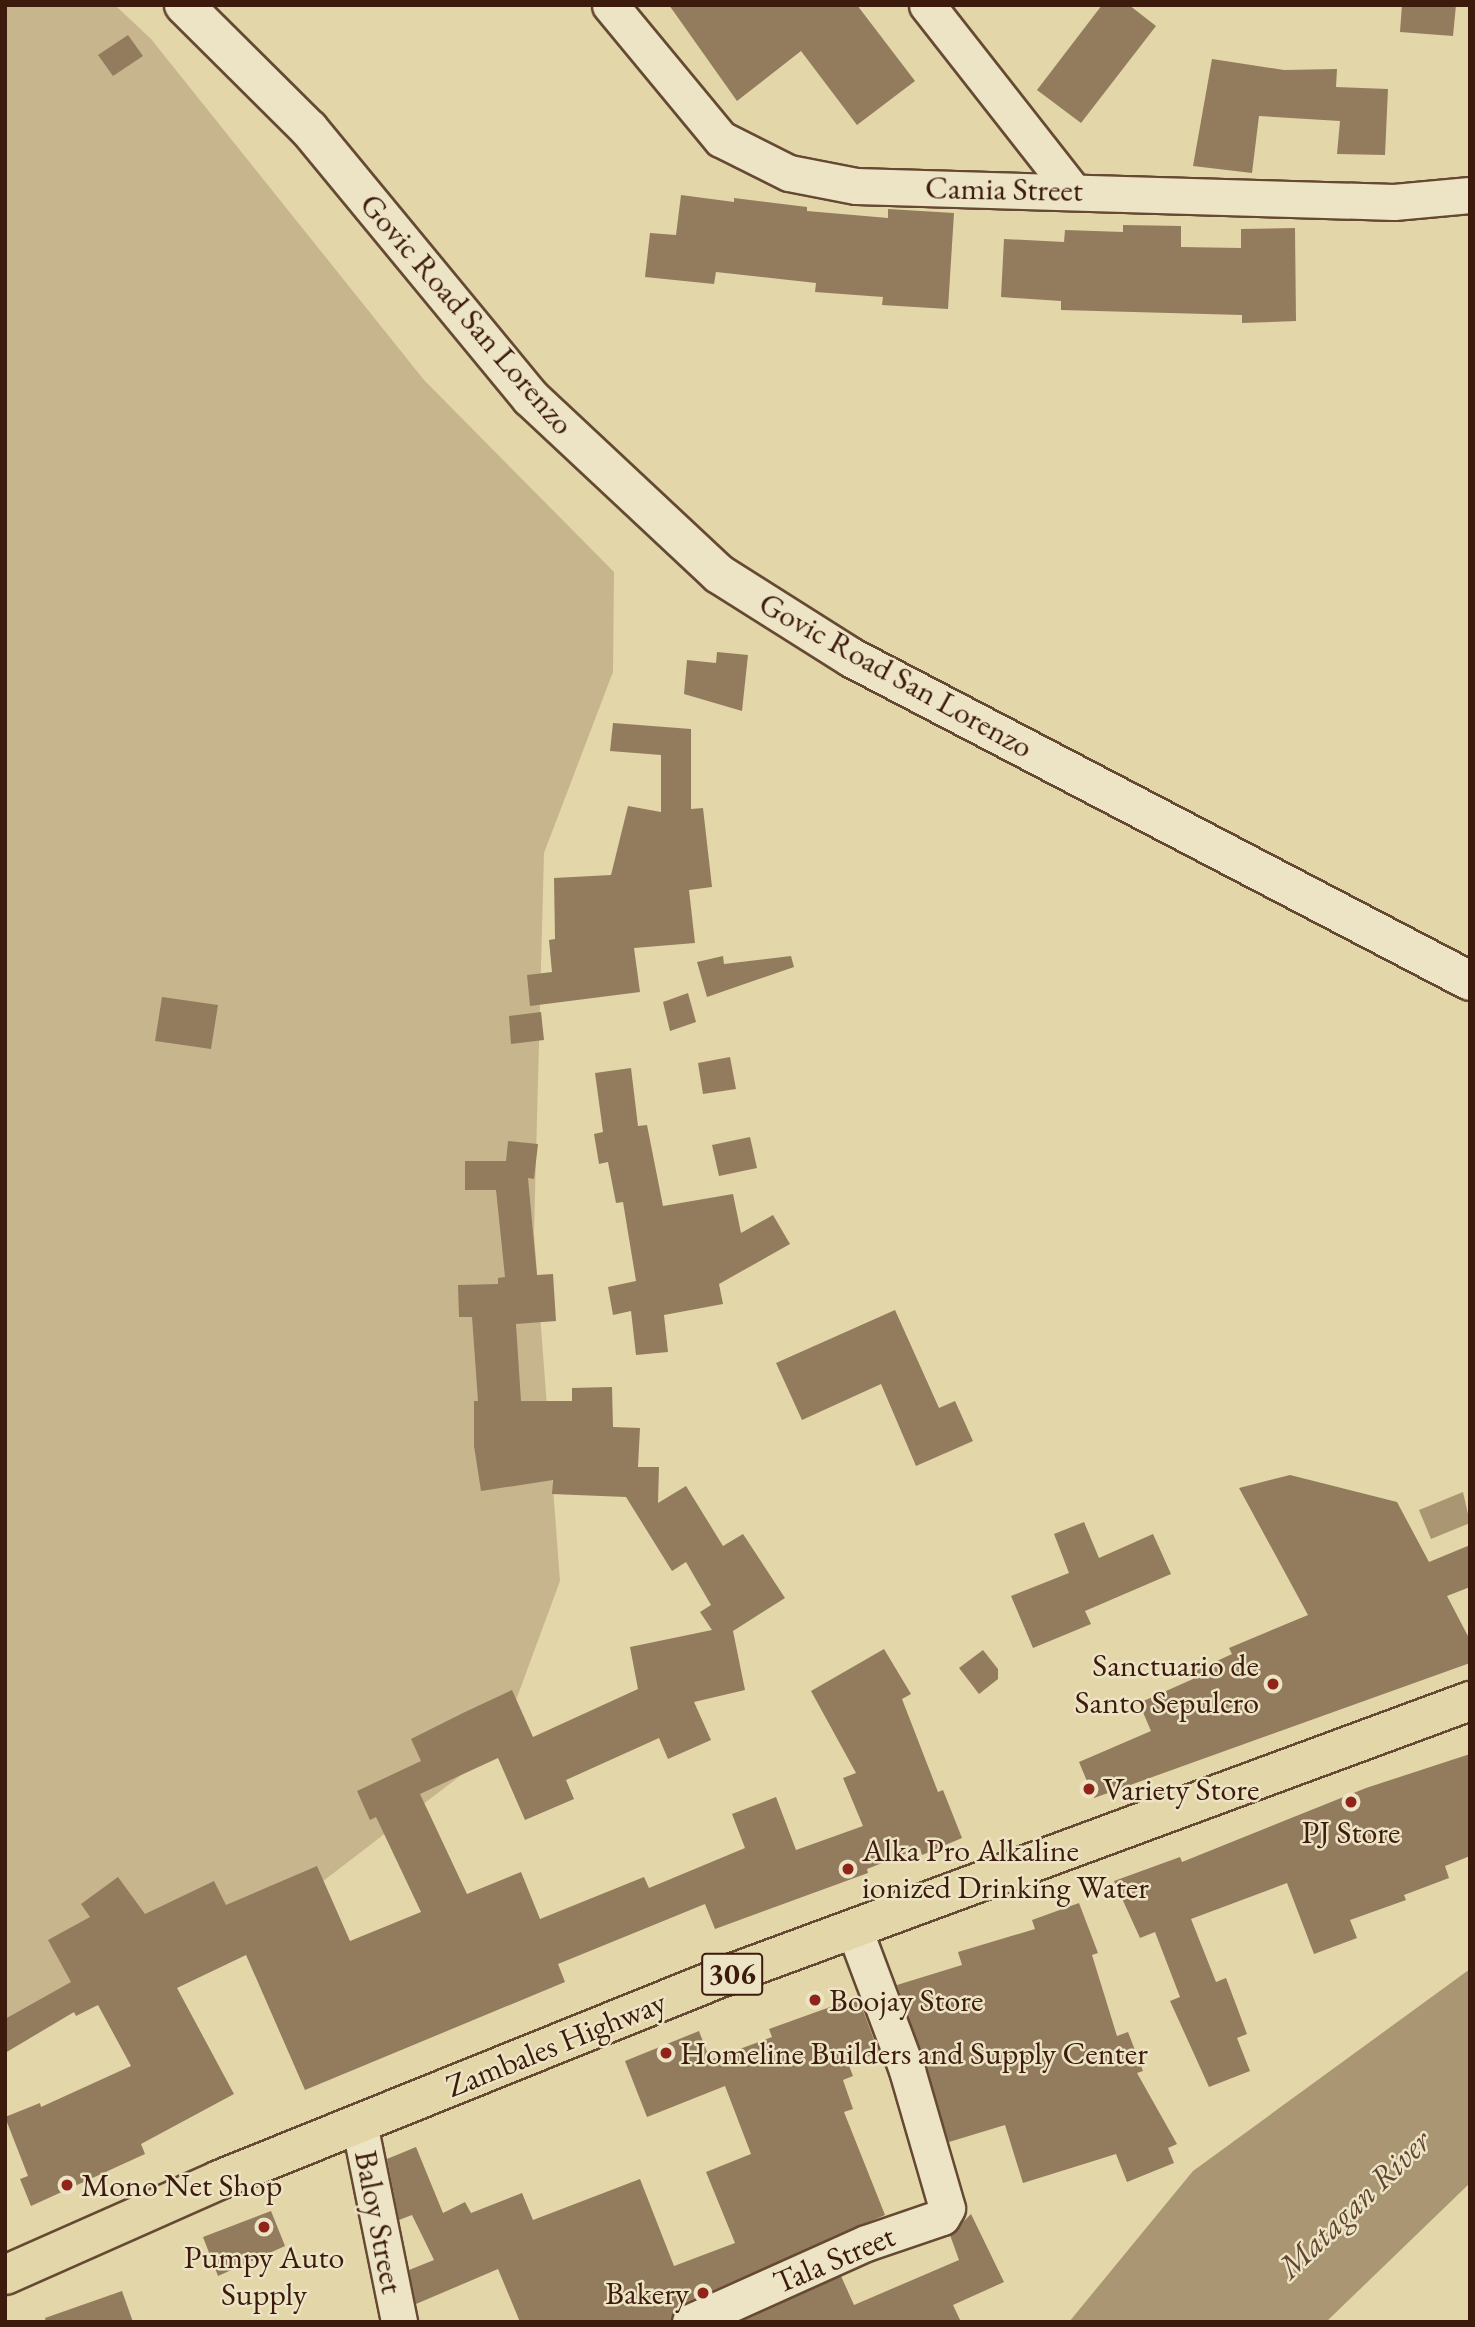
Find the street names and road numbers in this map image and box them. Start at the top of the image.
street label: Camia Street [925,168,1083,210]
street label: Govic Road San Lorenzo [352,186,582,442]
street label: Govic Road San Lorenzo [753,584,1039,766]
road number: 306 [700,1948,764,2000]
street label: Zambales Highway [440,1982,672,2106]
street label: Baloy Street [346,2147,412,2297]
street label: Tala Street [768,2216,900,2302]

